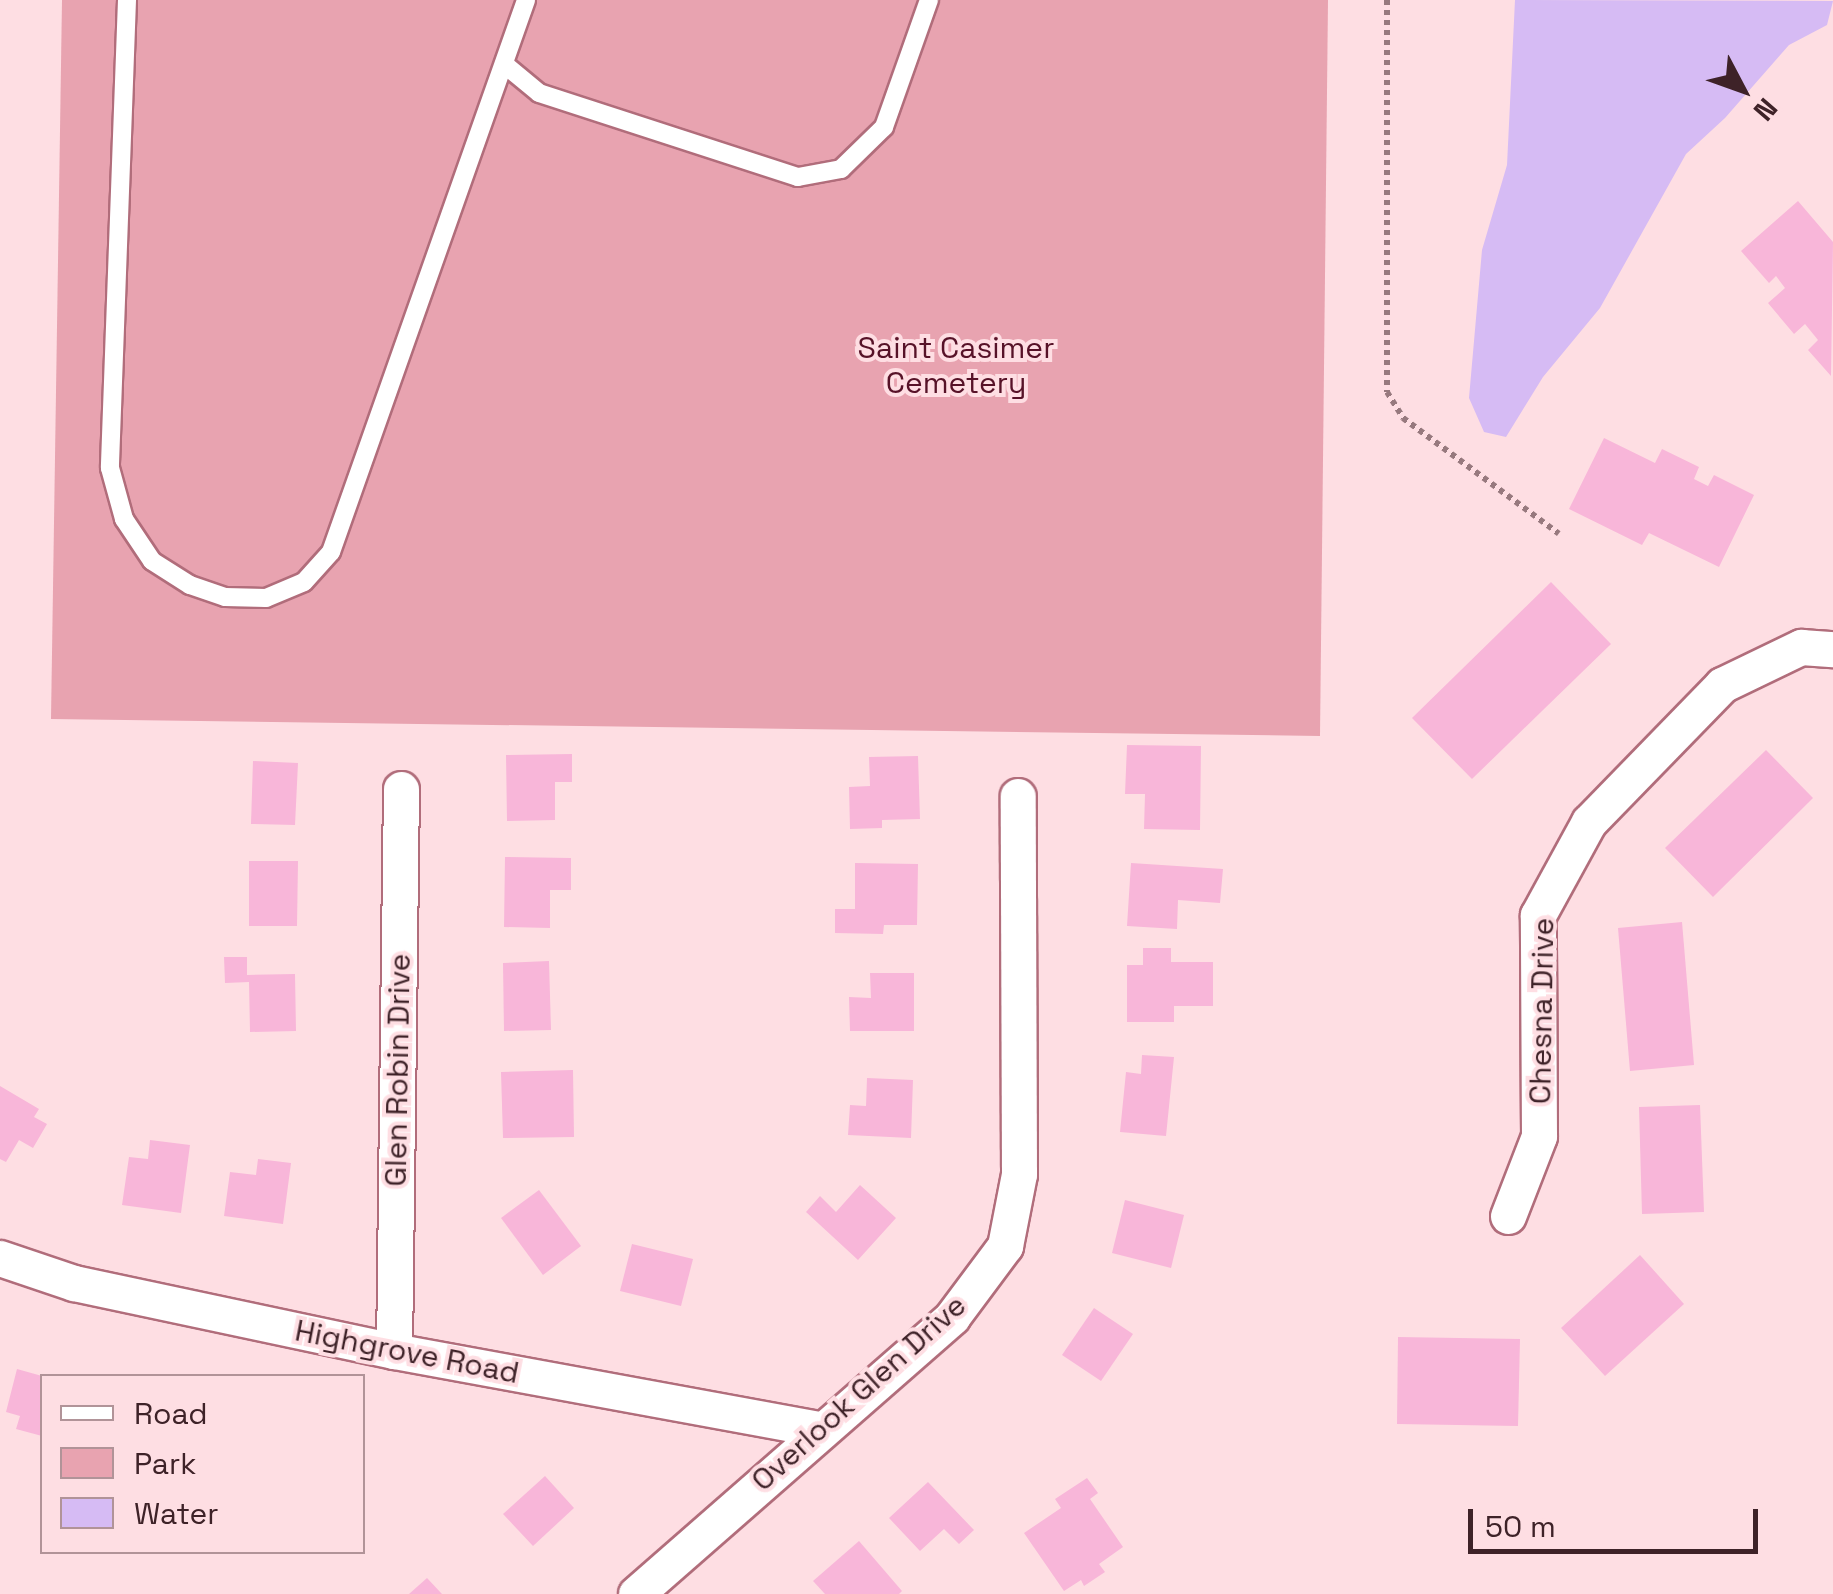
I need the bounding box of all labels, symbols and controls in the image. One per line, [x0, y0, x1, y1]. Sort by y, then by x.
north arrow [1693, 40, 1793, 140]
text: N [1746, 91, 1785, 129]
park label: Saint Casimer Cemetery [858, 330, 1054, 400]
street label: Chesna Drive [1522, 917, 1562, 1105]
street label: Glen Robin Drive [378, 953, 418, 1187]
street label: Overlook Glen Drive [744, 1287, 974, 1499]
street label: Highgrove Road [292, 1313, 522, 1391]
legend [40, 1374, 365, 1554]
text: Road [134, 1394, 208, 1433]
text: Park [134, 1444, 196, 1483]
scale bar [1473, 1489, 1763, 1551]
text: Water [134, 1494, 219, 1533]
text: 50 m [1485, 1507, 1556, 1546]

